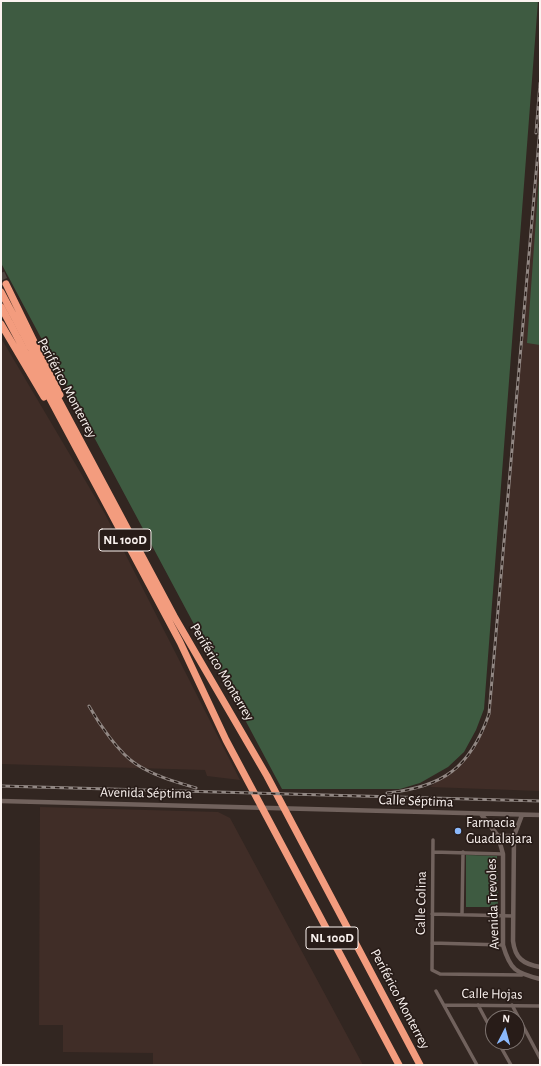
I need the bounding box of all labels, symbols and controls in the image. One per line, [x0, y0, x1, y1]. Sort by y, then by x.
street label: Periférico Monterrey [34, 335, 100, 441]
road number: NL 100D [99, 529, 151, 551]
street label: Periférico Monterrey [186, 620, 258, 724]
street label: Avenida Séptima [100, 784, 192, 802]
street label: Calle Séptima [378, 791, 454, 811]
place label: Farmacia Guadalajara [466, 815, 532, 848]
marker: Farmacia Guadalajara [453, 826, 463, 836]
street label: Avenida Trevoles [483, 858, 503, 950]
street label: Calle Colina [412, 871, 430, 935]
road number: NL 100D [306, 927, 358, 949]
street label: Periférico Monterrey [367, 946, 433, 1052]
street label: Calle Hojas [461, 985, 523, 1003]
north arrow [485, 1010, 525, 1050]
text: N [502, 1013, 511, 1024]

